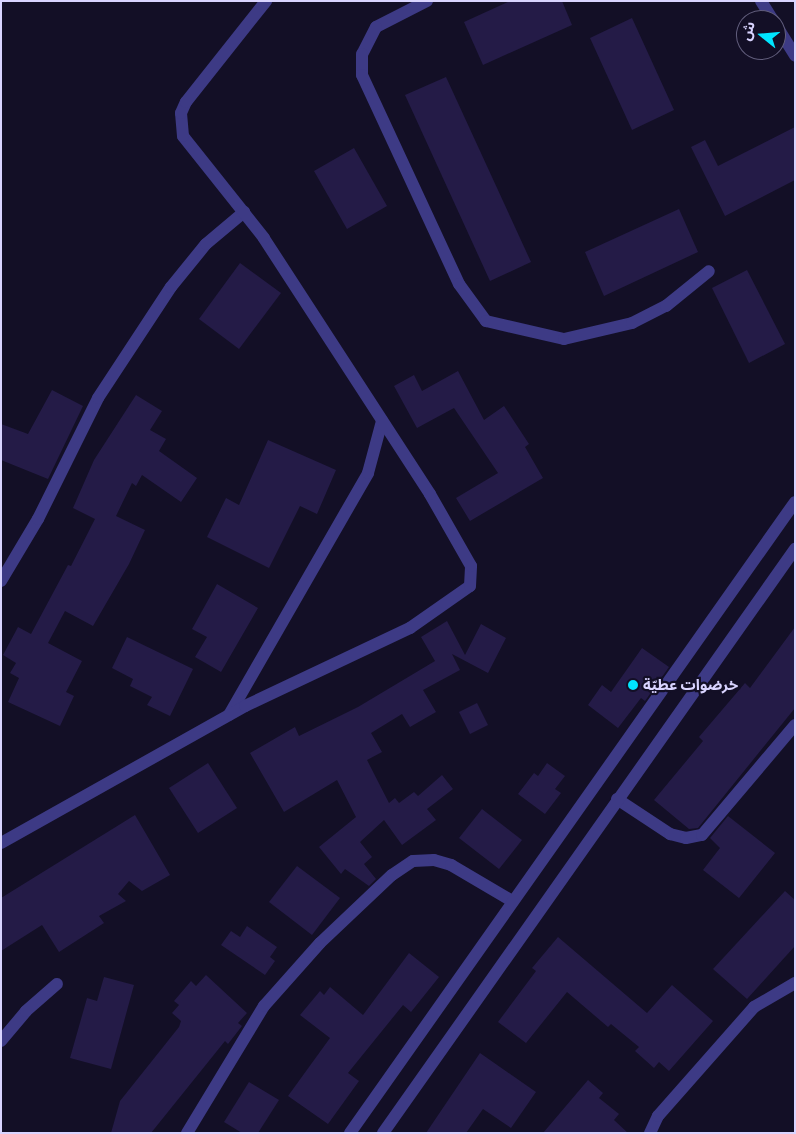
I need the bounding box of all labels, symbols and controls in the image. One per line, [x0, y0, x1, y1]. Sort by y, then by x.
north arrow [736, 10, 786, 60]
text: ش [735, 19, 760, 43]
place label: خرضوات عطيّة [643, 676, 738, 694]
marker: خرضوات عطيّة [627, 679, 639, 691]

